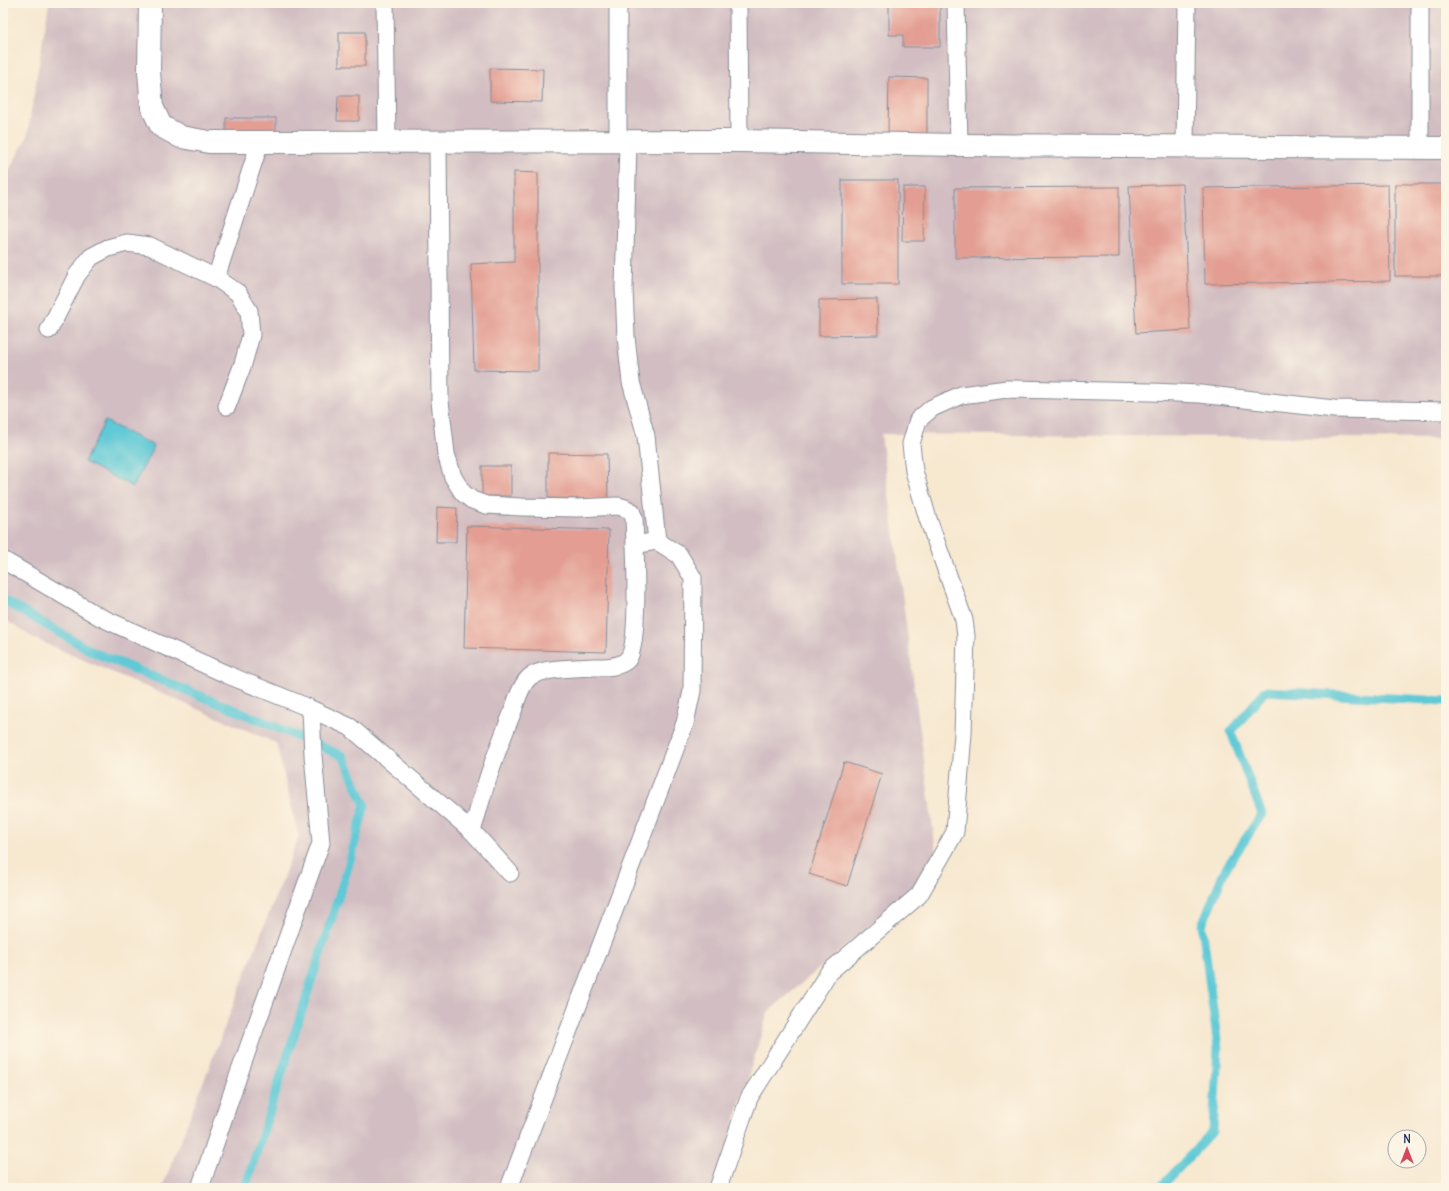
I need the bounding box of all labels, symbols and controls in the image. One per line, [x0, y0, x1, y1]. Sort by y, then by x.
north arrow [1387, 1129, 1427, 1169]
text: N [1403, 1132, 1411, 1146]

